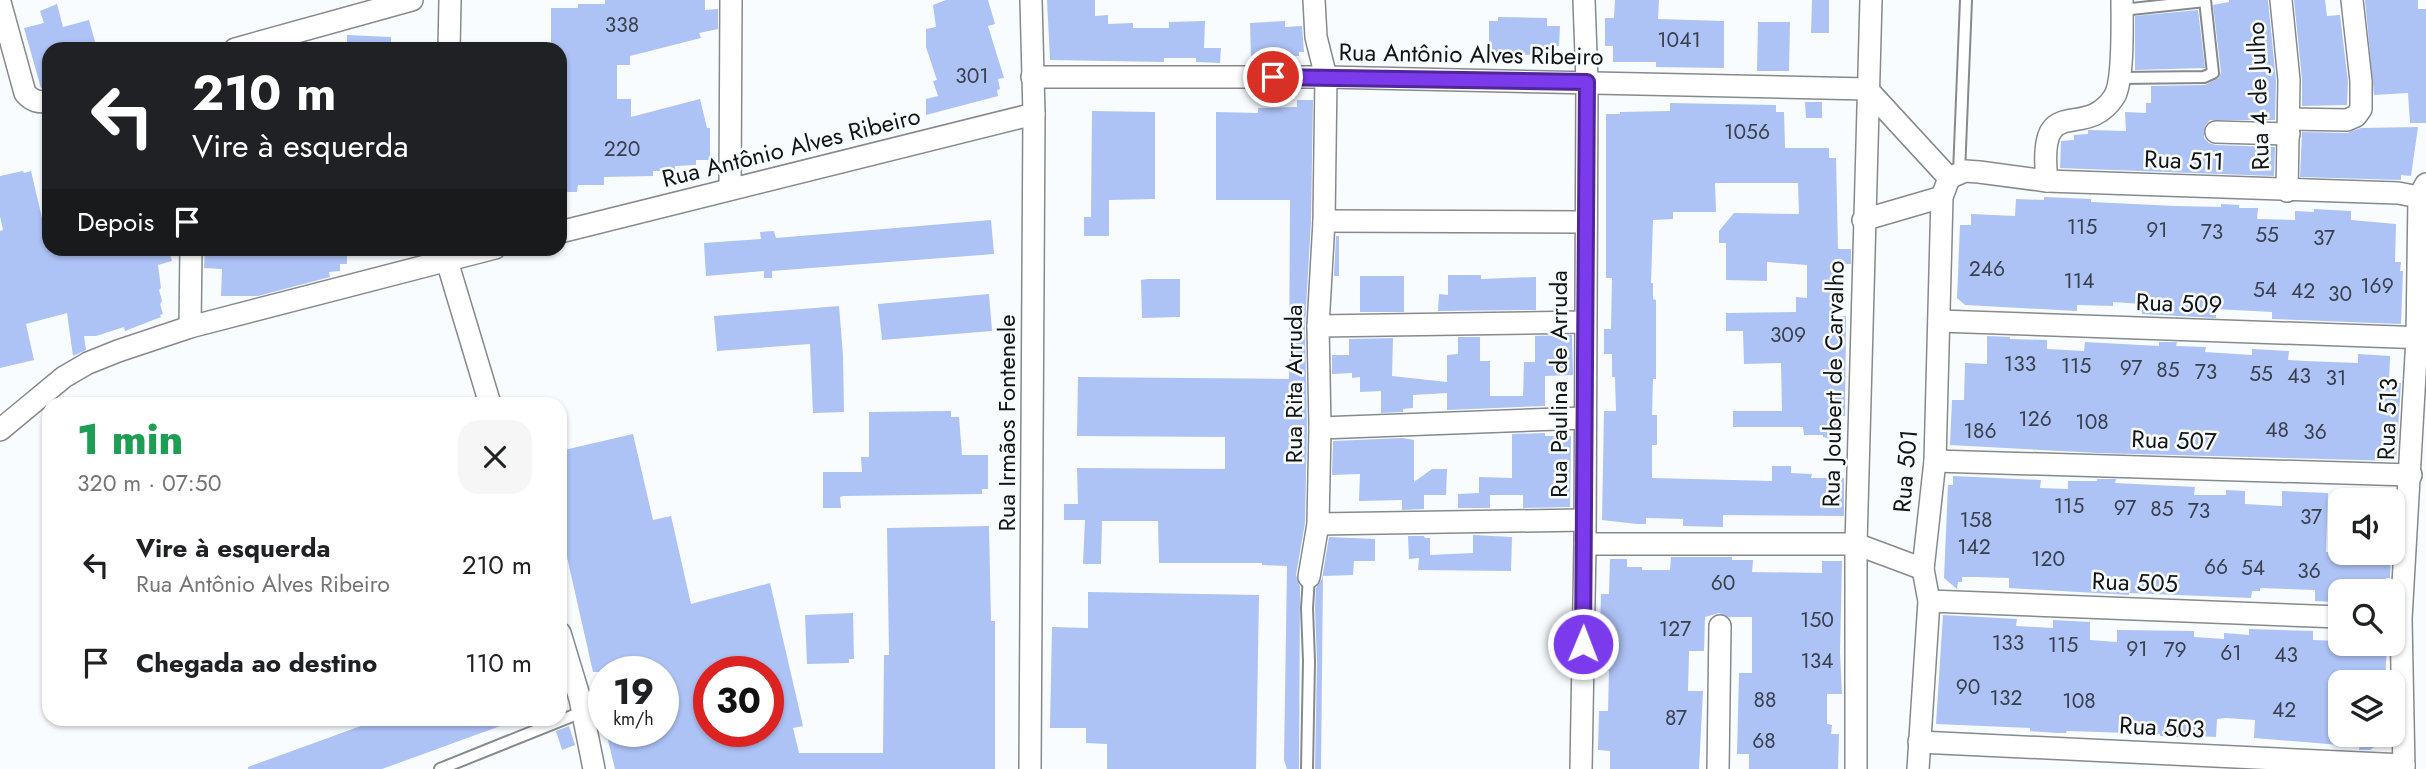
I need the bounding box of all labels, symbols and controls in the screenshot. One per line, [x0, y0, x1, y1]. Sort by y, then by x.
house number: 338 [605, 10, 639, 40]
street label: Rua 4 de Julho [2238, 21, 2278, 171]
house number: 1041 [1657, 25, 1701, 55]
street label: Rua Antônio Alves Ribeiro [1338, 34, 1604, 74]
pin [1243, 47, 1303, 107]
text: 210 m [192, 58, 336, 128]
icon: arrive [1254, 58, 1292, 96]
house number: 301 [955, 61, 989, 91]
icon: left [77, 70, 168, 161]
street label: Rua Antônio Alves Ribeiro [658, 98, 924, 196]
house number: 1056 [1724, 117, 1770, 147]
text: Vire à esquerda [192, 123, 409, 169]
house number: 220 [604, 134, 640, 164]
street label: Rua 511 [2143, 141, 2225, 179]
text: Depois [77, 203, 154, 241]
icon: arrive [168, 203, 206, 241]
house number: 115 [2067, 212, 2097, 242]
house number: 91 [2146, 215, 2168, 245]
house number: 73 [2201, 217, 2223, 247]
house number: 55 [2255, 220, 2279, 250]
house number: 37 [2313, 223, 2335, 253]
house number: 246 [1969, 254, 2005, 284]
street label: Rua Joubert de Carvalho [1813, 260, 1853, 508]
house number: 114 [2063, 266, 2095, 296]
street label: Rua Paulina de Arruda [1541, 270, 1576, 498]
house number: 169 [2360, 271, 2394, 301]
house number: 54 [2253, 275, 2277, 305]
house number: 42 [2291, 276, 2315, 306]
house number: 30 [2328, 279, 2352, 309]
street label: Rua 509 [2135, 284, 2223, 322]
street label: Rua Rita Arruda [1276, 304, 1311, 464]
street label: Rua Irmãos Fontenele [989, 314, 1024, 532]
house number: 309 [1770, 320, 1806, 350]
house number: 133 [2004, 349, 2036, 379]
house number: 115 [2061, 351, 2091, 381]
house number: 97 [2120, 353, 2142, 383]
house number: 85 [2156, 355, 2180, 385]
house number: 73 [2195, 357, 2217, 387]
house number: 55 [2249, 359, 2273, 389]
house number: 43 [2287, 361, 2311, 391]
house number: 31 [2326, 363, 2346, 393]
street label: Rua 513 [2368, 377, 2406, 461]
house number: 126 [2018, 404, 2052, 434]
house number: 108 [2075, 407, 2109, 437]
text: 1 min [77, 409, 183, 470]
house number: 48 [2265, 415, 2289, 445]
house number: 186 [1963, 416, 1997, 446]
house number: 36 [2303, 417, 2327, 447]
button: close [458, 420, 532, 494]
street label: Rua 507 [2131, 421, 2218, 459]
street label: Rua 501 [1884, 428, 1926, 514]
text: 320 m · 07:50 [77, 466, 222, 500]
map controls [2328, 488, 2405, 747]
button: sound [2328, 488, 2405, 565]
house number: 115 [2054, 491, 2084, 521]
house number: 97 [2114, 493, 2136, 523]
house number: 85 [2150, 494, 2174, 524]
house number: 73 [2188, 496, 2210, 526]
house number: 37 [2300, 502, 2322, 532]
house number: 158 [1960, 505, 1992, 535]
text: Vire à esquerda [136, 529, 331, 567]
house number: 142 [1957, 532, 1991, 562]
house number: 120 [2031, 544, 2065, 574]
icon: left [77, 546, 115, 584]
text: 210 m [462, 546, 532, 584]
house number: 66 [2204, 552, 2228, 582]
house number: 54 [2241, 553, 2265, 583]
house number: 36 [2297, 556, 2321, 586]
street label: Rua 505 [2091, 563, 2179, 601]
text: Rua Antônio Alves Ribeiro [136, 567, 390, 601]
house number: 60 [1711, 568, 1735, 598]
button: search [2328, 579, 2405, 656]
house number: 150 [1800, 605, 1834, 635]
position arrow [1546, 607, 1620, 681]
house number: 127 [1659, 614, 1691, 644]
house number: 133 [1992, 628, 2024, 658]
house number: 115 [2048, 630, 2078, 660]
house number: 91 [2126, 634, 2148, 664]
house number: 79 [2163, 635, 2187, 665]
house number: 61 [2220, 638, 2242, 668]
house number: 43 [2274, 640, 2298, 670]
icon: arrive [77, 644, 115, 682]
text: Chegada ao destino [136, 644, 377, 682]
text: 110 m [465, 644, 532, 682]
house number: 134 [1800, 646, 1834, 676]
speed limit sign: 30 [693, 656, 784, 747]
text: 19 [613, 667, 654, 717]
button: layers [2328, 670, 2405, 747]
house number: 90 [1956, 672, 1980, 702]
house number: 132 [1990, 683, 2022, 713]
house number: 88 [1754, 685, 1776, 715]
house number: 108 [2062, 686, 2096, 716]
house number: 42 [2272, 695, 2296, 725]
house number: 87 [1665, 703, 1687, 733]
text: km/h [613, 706, 654, 732]
street label: Rua 503 [2118, 707, 2206, 747]
house number: 68 [1752, 726, 1776, 756]

